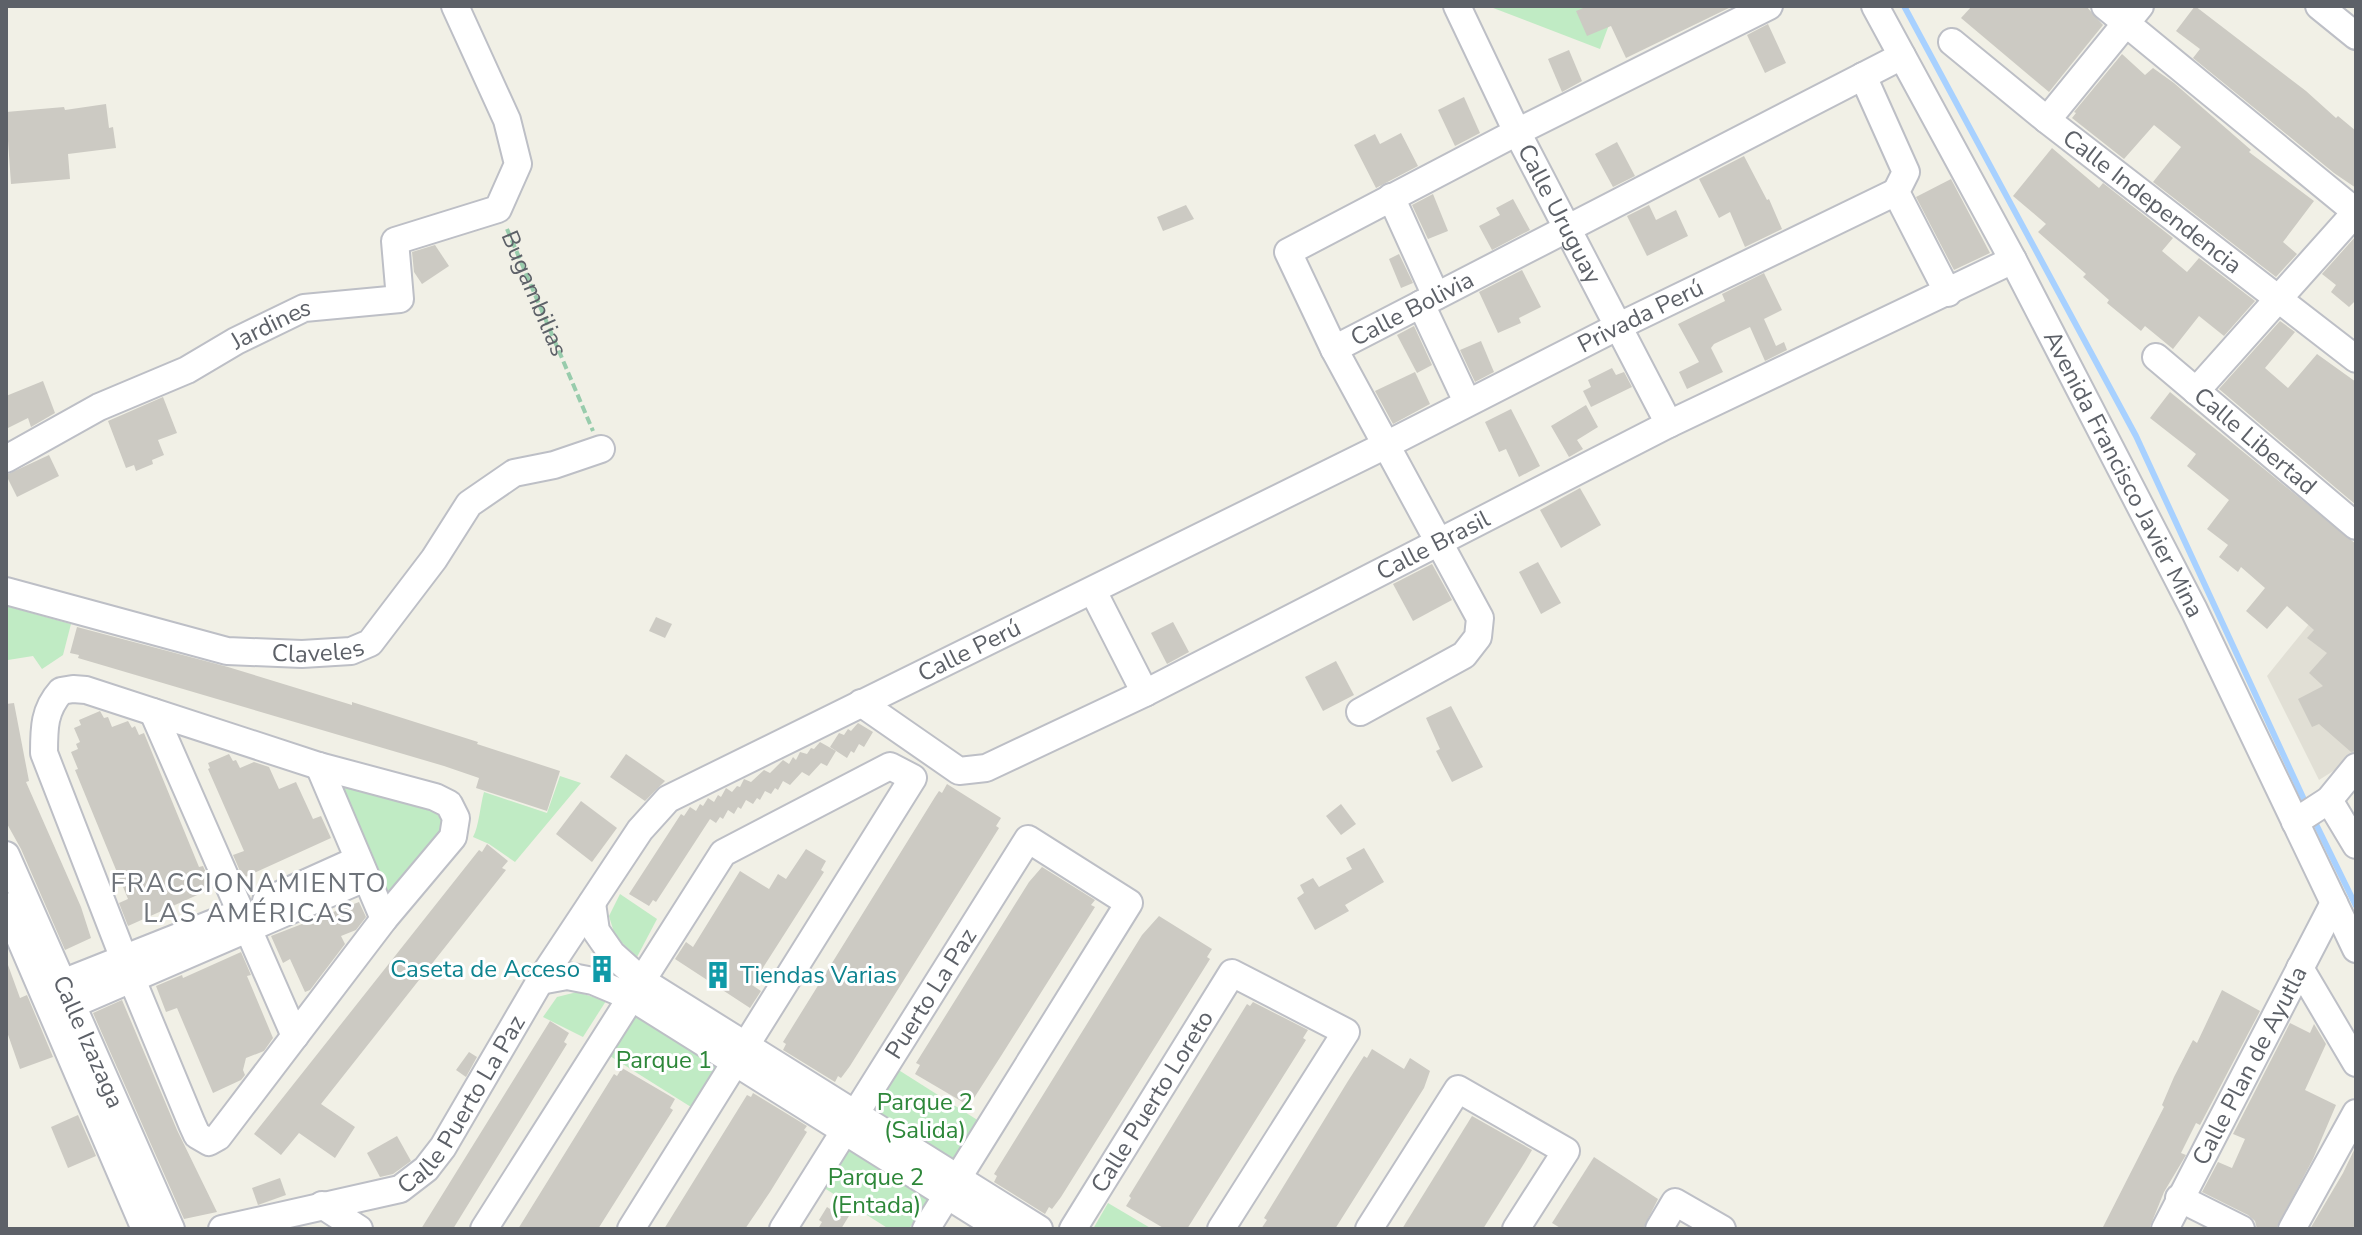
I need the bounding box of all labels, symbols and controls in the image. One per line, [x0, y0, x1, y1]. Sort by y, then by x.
street label: Calle Independencia [2056, 122, 2248, 281]
street label: Calle Uruguay [1510, 138, 1610, 290]
street label: Bugambilias [494, 226, 575, 361]
street label: Calle Bolivia [1345, 264, 1479, 354]
street label: Privada Perú [1572, 272, 1709, 360]
street label: Jardines [223, 291, 312, 357]
street label: Avenida Francisco Javier Mina [2036, 325, 2211, 623]
street label: Calle Libertad [2187, 380, 2323, 502]
street label: Calle Brasil [1371, 503, 1495, 588]
street label: Calle Perú [912, 612, 1026, 689]
street label: Claveles [271, 631, 369, 670]
district label: FRACCIONAMIENTO LAS AMÉRICAS [111, 866, 387, 931]
street label: Puerto La Paz [878, 922, 984, 1065]
place label: Caseta de Acceso [390, 953, 580, 985]
building icon: Caseta de Acceso [587, 954, 617, 984]
place label: Tiendas Varias [740, 959, 897, 991]
building icon: Tiendas Varias [703, 960, 733, 990]
street label: Calle Plan de Ayutla [2185, 960, 2315, 1171]
street label: Calle Izazaga [45, 970, 132, 1113]
street label: Calle Puerto Loreto [1083, 1004, 1221, 1199]
street label: Calle Puerto La Paz [391, 1009, 533, 1201]
park label: Parque 1 [616, 1044, 712, 1076]
park label: Parque 2 (Salida) [877, 1086, 973, 1146]
park label: Parque 2 (Entada) [828, 1161, 924, 1221]

